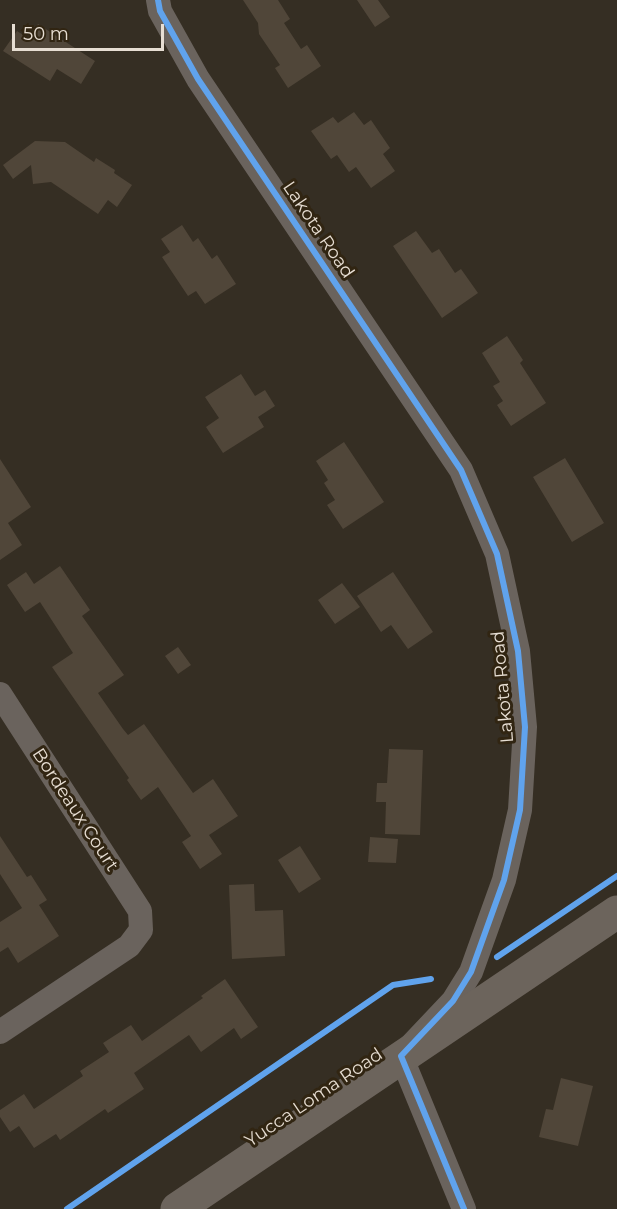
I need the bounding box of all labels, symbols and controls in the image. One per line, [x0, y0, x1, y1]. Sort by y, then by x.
scale bar [15, 12, 166, 50]
text: 50 m [23, 23, 69, 45]
street label: Lakota Road [278, 177, 358, 283]
street label: Lakota Road [487, 630, 519, 744]
street label: Bordeaux Court [27, 744, 123, 876]
street label: Yucca Loma Road [241, 1044, 387, 1152]

